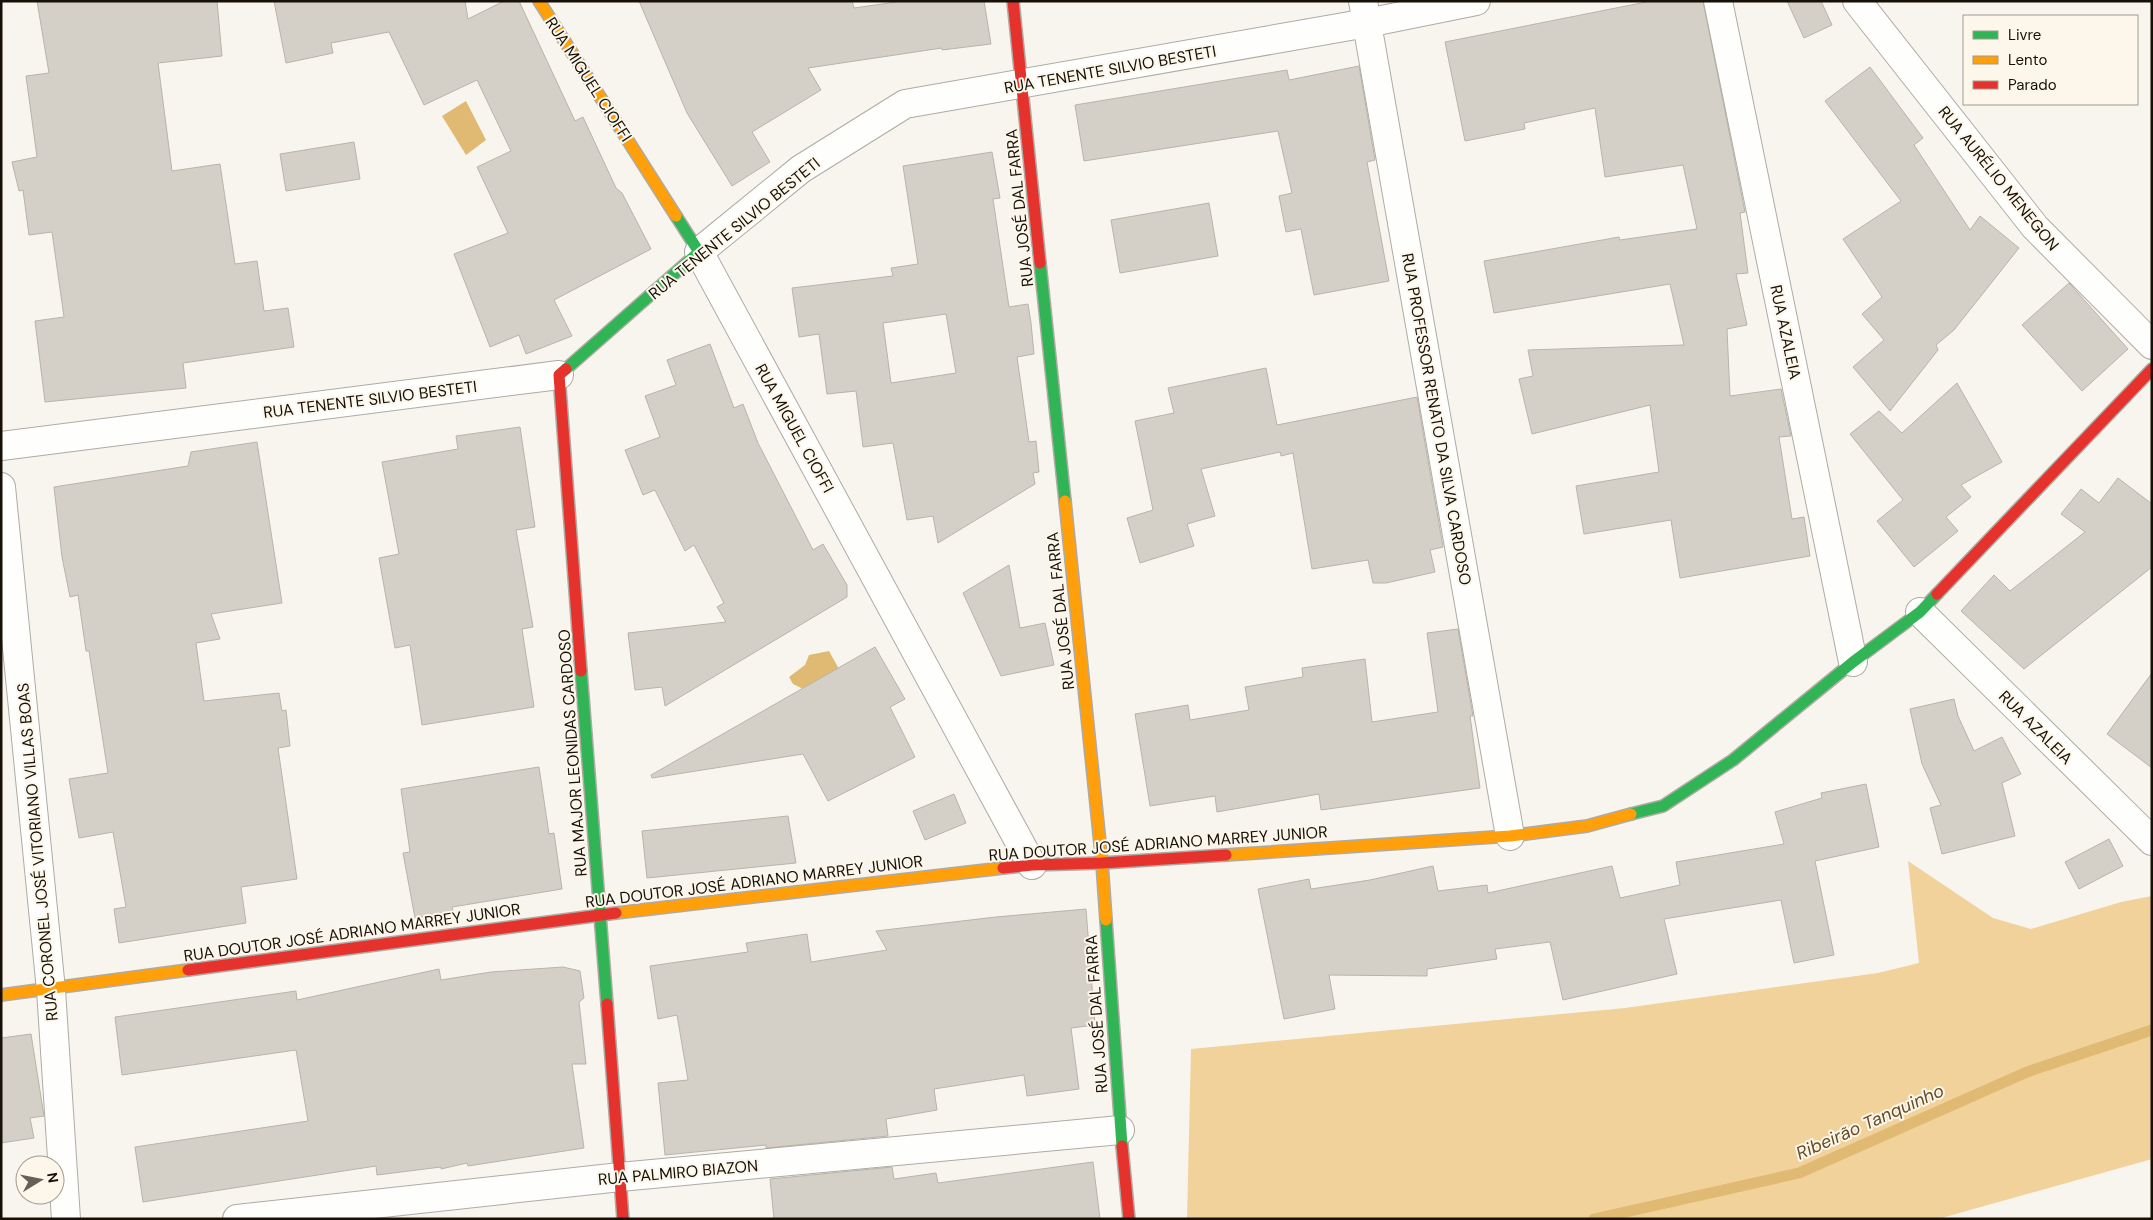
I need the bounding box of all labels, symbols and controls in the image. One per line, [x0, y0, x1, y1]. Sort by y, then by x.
street label: RUA MIGUEL CIOFFI [540, 13, 637, 146]
legend [1963, 15, 2138, 105]
text: Livre [2008, 25, 2041, 45]
street label: RUA TENENTE SILVIO BESTETI [1002, 40, 1218, 98]
text: Lento [2008, 50, 2047, 70]
text: Parado [2008, 75, 2057, 95]
street label: RUA AURÉLIO MENEGON [1934, 102, 2064, 255]
street label: RUA JOSÉ DAL FARRA [1001, 128, 1038, 288]
street label: RUA TENENTE SILVIO BESTETI [644, 153, 824, 304]
street label: RUA PROFESSOR RENATO DA SILVA CARDOSO [1397, 251, 1476, 587]
street label: RUA AZALEIA [1765, 283, 1806, 382]
street label: RUA MIGUEL CIOFFI [750, 360, 839, 496]
street label: RUA TENENTE SILVIO BESTETI [262, 376, 478, 423]
street label: RUA JOSÉ DAL FARRA [1042, 531, 1079, 691]
street label: RUA MAJOR LEONIDAS CARDOSO [553, 629, 592, 877]
street label: RUA CORONEL JOSÉ VITORIANO VILLAS BOAS [12, 682, 63, 1022]
street label: RUA AZALEIA [1994, 686, 2077, 769]
street label: RUA DOUTOR JOSÉ ADRIANO MARREY JUNIOR [988, 821, 1328, 866]
street label: RUA DOUTOR JOSÉ ADRIANO MARREY JUNIOR [584, 850, 924, 913]
street label: RUA DOUTOR JOSÉ ADRIANO MARREY JUNIOR [182, 898, 522, 967]
street label: RUA JOSÉ DAL FARRA [1080, 934, 1113, 1094]
water label: Ribeirão Tanquinho [1792, 1079, 1948, 1165]
north arrow [15, 1155, 65, 1205]
street label: RUA PALMIRO BIAZON [597, 1155, 759, 1190]
text: N [43, 1171, 63, 1184]

